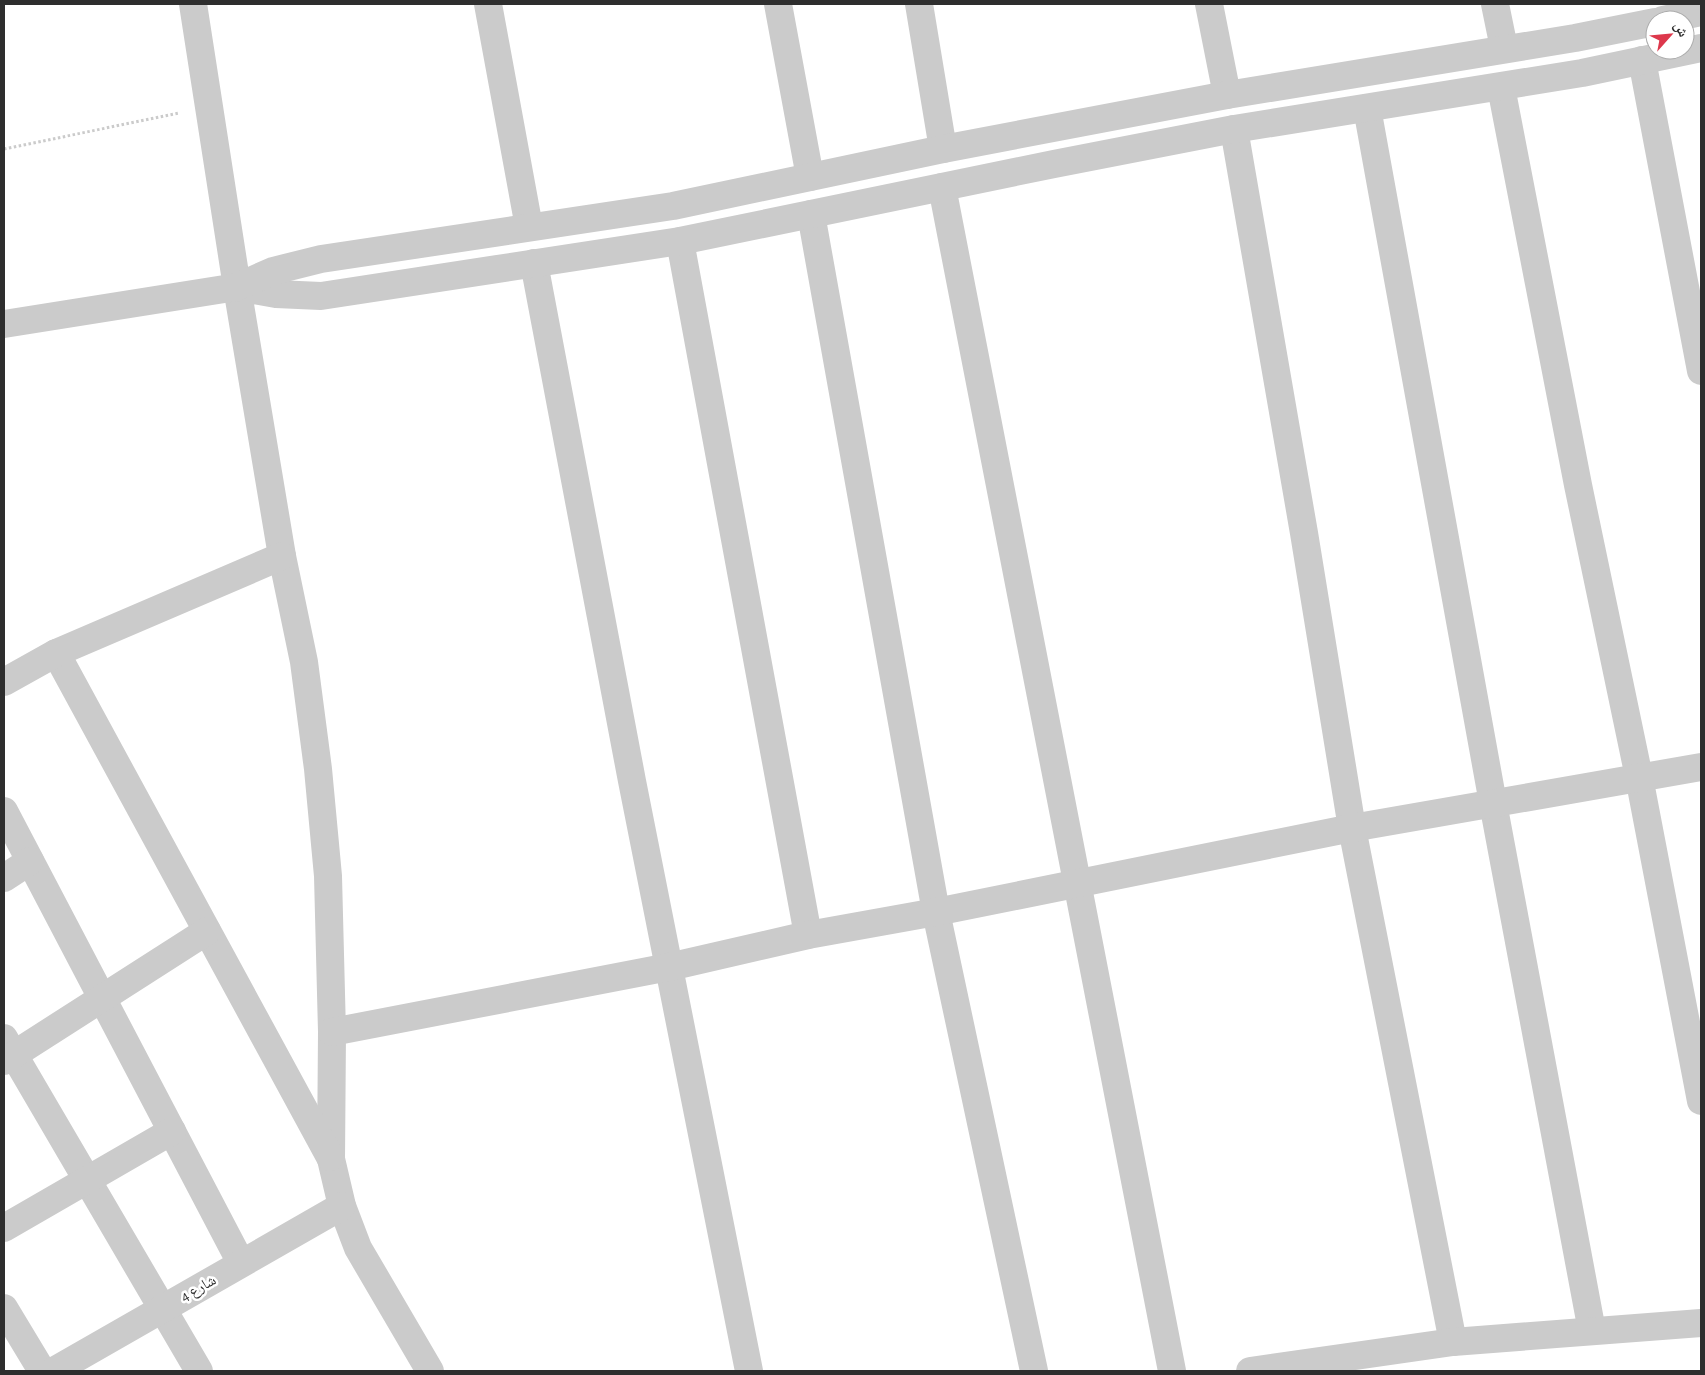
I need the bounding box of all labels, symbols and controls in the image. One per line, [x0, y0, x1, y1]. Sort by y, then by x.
north arrow [1645, 10, 1695, 60]
text: ش [1670, 20, 1690, 40]
street label: شارع 4 [178, 1272, 220, 1306]

